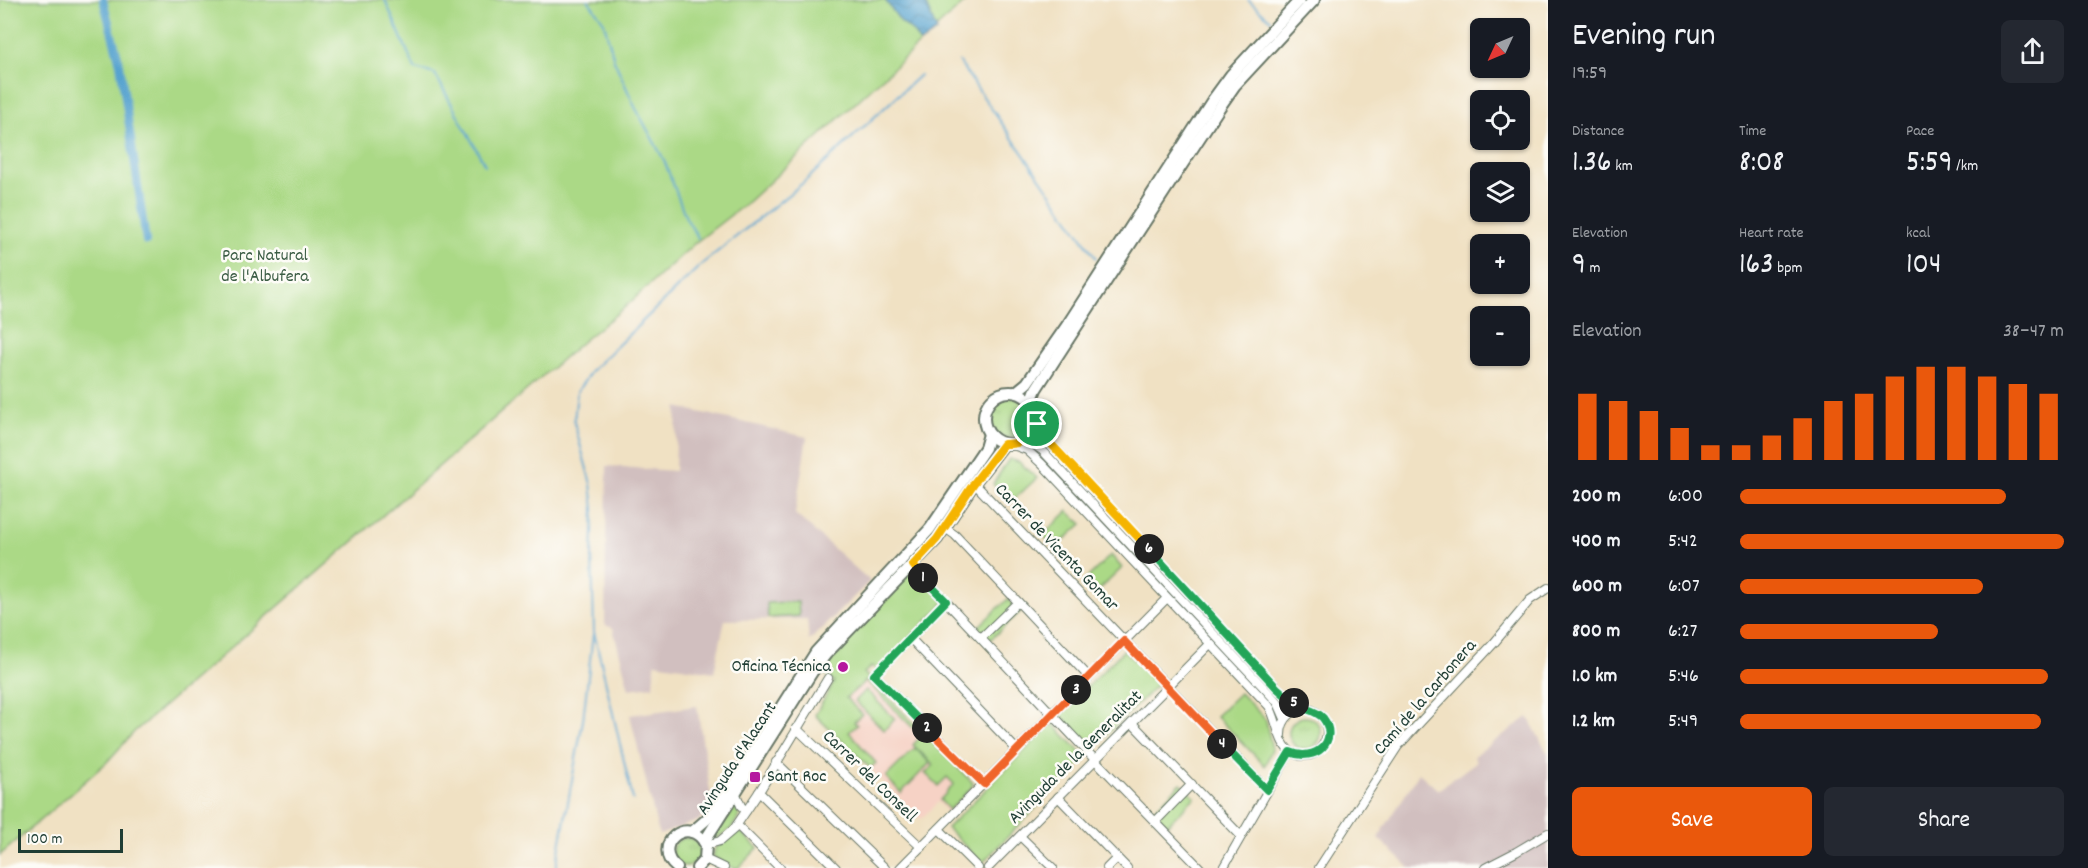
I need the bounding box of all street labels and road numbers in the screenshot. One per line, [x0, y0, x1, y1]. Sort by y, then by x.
street label: Carrer de Vicenta Gomar [988, 478, 1124, 618]
street label: Camí de la Carbonera [1369, 634, 1484, 761]
street label: Avinguda de la Generalitat [1003, 685, 1149, 831]
street label: Avinguda d'Alacant [692, 697, 784, 821]
street label: Carrer del Consell [816, 725, 923, 829]

